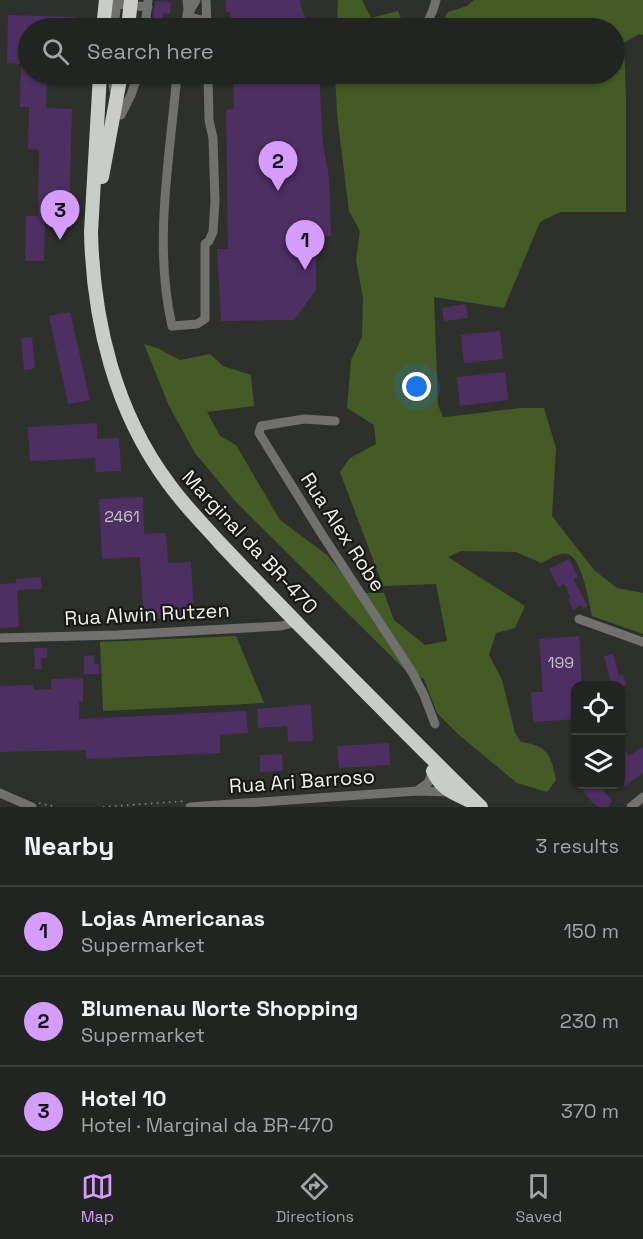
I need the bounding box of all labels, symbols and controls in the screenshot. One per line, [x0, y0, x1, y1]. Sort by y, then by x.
search box [18, 18, 625, 84]
icon: search [39, 35, 72, 68]
text: Search here [87, 37, 214, 65]
pin: 2 [258, 142, 298, 191]
pin: 3 [40, 190, 80, 240]
pin: 1 [286, 220, 324, 270]
your location [402, 372, 431, 401]
street label: Marginal da BR-470 [176, 464, 324, 620]
street label: Rua Alex Robe [295, 468, 391, 596]
house number: 2461 [104, 506, 140, 527]
street label: Rua Alwin Rutzen [64, 597, 230, 631]
house number: 199 [548, 652, 574, 673]
map controls [571, 681, 625, 789]
button: locate [571, 681, 625, 735]
button: layers [571, 735, 625, 789]
street label: Rua Ari Barroso [228, 763, 376, 799]
text: Nearby [24, 829, 114, 863]
text: 3 results [535, 833, 619, 859]
text: Lojas Americanas [81, 904, 265, 932]
text: 1 [39, 918, 48, 944]
text: 150 m [564, 918, 619, 944]
text: Supermarket [81, 932, 205, 958]
text: Blumenau Norte Shopping [81, 994, 358, 1022]
text: 2 [38, 1008, 49, 1034]
text: 230 m [560, 1008, 619, 1034]
text: Supermarket [81, 1022, 205, 1048]
text: Hotel 10 [81, 1084, 167, 1112]
text: 3 [37, 1098, 50, 1124]
text: 370 m [561, 1098, 619, 1124]
text: Hotel · Marginal da BR-470 [81, 1112, 333, 1138]
tab: Map [81, 1170, 114, 1227]
tab: Directions [276, 1170, 354, 1227]
tab: Saved [516, 1170, 562, 1227]

